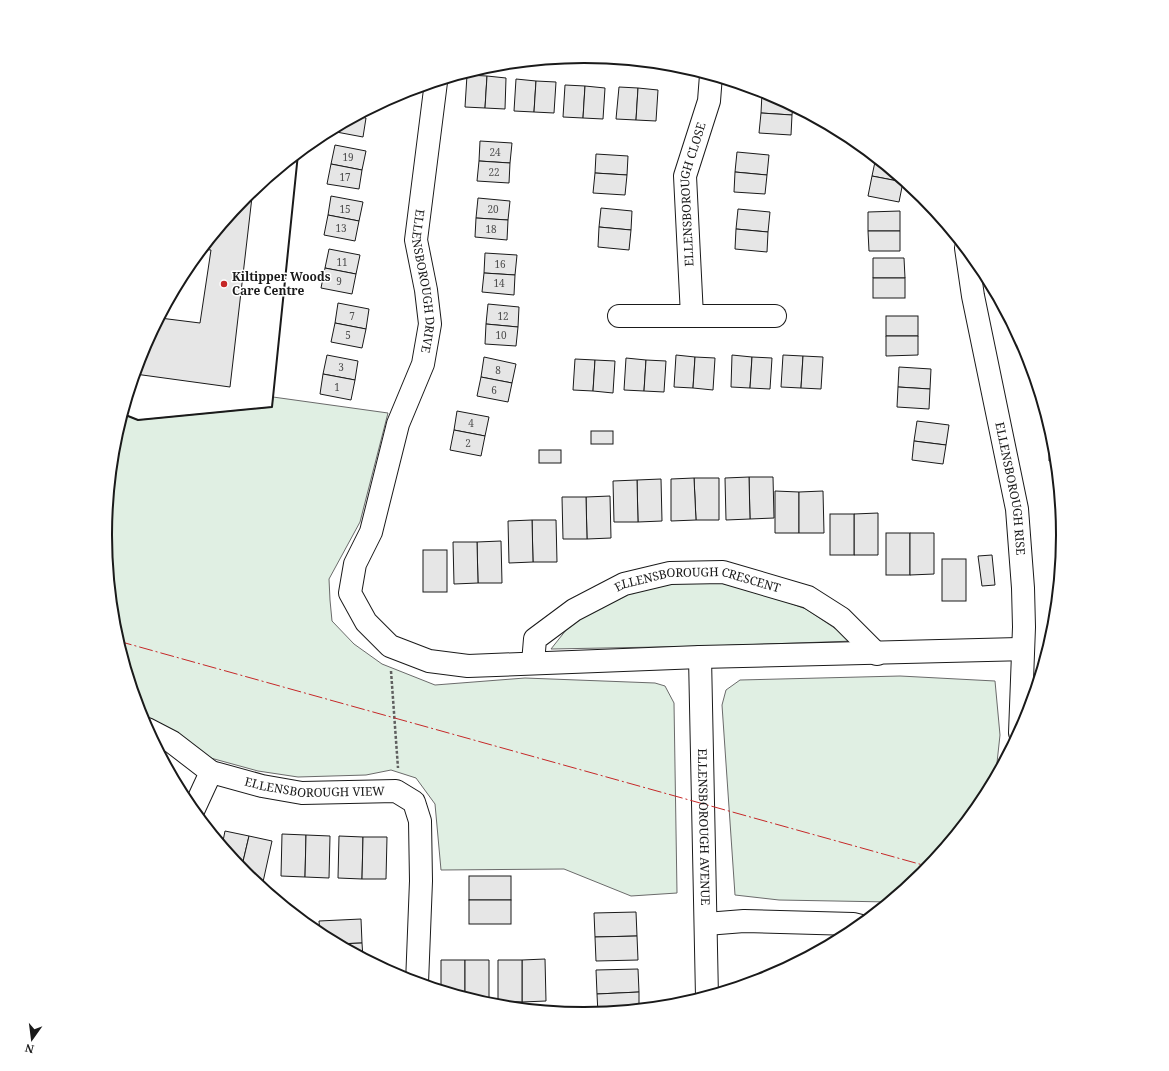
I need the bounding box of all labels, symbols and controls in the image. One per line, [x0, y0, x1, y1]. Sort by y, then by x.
street label: ELLENSBOROUGH CLOSE [676, 120, 710, 267]
house number: 24 [489, 145, 501, 159]
house number: 19 [342, 150, 354, 164]
house number: 22 [488, 165, 500, 179]
house number: 17 [339, 170, 351, 184]
house number: 15 [339, 202, 351, 216]
house number: 20 [487, 202, 499, 216]
street label: ELLENSBOROUGH DRIVE [408, 208, 439, 354]
house number: 13 [335, 221, 347, 235]
house number: 18 [485, 222, 497, 236]
house number: 11 [336, 255, 348, 269]
house number: 16 [494, 257, 506, 271]
place label: Kiltipper Woods Care Centre [232, 268, 331, 299]
house number: 9 [336, 274, 342, 288]
house number: 14 [493, 276, 505, 290]
marker: Kiltipper Woods Care Centre [219, 279, 229, 289]
house number: 7 [349, 309, 355, 323]
house number: 12 [497, 309, 509, 323]
house number: 5 [345, 328, 351, 342]
house number: 10 [495, 328, 507, 342]
house number: 3 [338, 360, 344, 374]
house number: 8 [495, 363, 501, 377]
house number: 1 [334, 380, 340, 394]
house number: 6 [491, 383, 497, 397]
house number: 4 [468, 416, 474, 430]
street label: ELLENSBOROUGH RISE [991, 420, 1029, 556]
house number: 2 [465, 436, 471, 450]
text: ELLENSBOROUGH CRESCENT [611, 563, 783, 597]
street label: ELLENSBOROUGH CRESCENT [613, 584, 783, 598]
street label: ELLENSBOROUGH AVENUE [694, 748, 714, 906]
street label: ELLENSBOROUGH VIEW [243, 773, 385, 802]
north arrow [12, 1019, 52, 1059]
text: N [23, 1041, 35, 1058]

